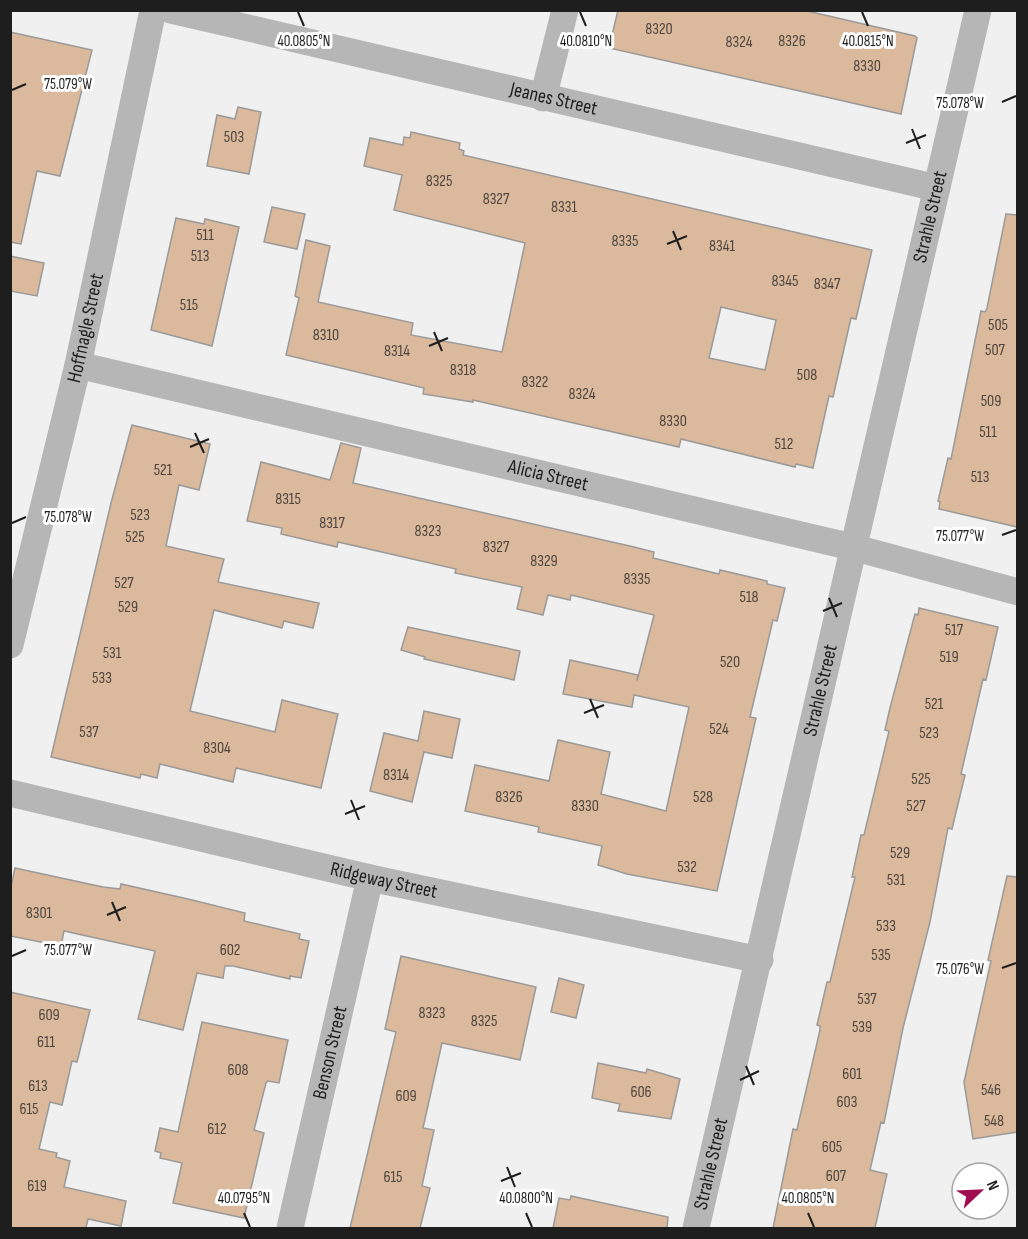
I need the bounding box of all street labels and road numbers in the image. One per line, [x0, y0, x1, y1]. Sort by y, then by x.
street label: Jeanes Street [507, 77, 600, 121]
street label: Strahle Street [908, 168, 952, 265]
street label: Hoffnagle Street [62, 271, 109, 385]
street label: Alicia Street [505, 454, 591, 497]
street label: Strahle Street [798, 642, 843, 739]
street label: Ridgeway Street [328, 857, 440, 904]
street label: Benson Street [308, 1004, 352, 1102]
street label: Strahle Street [689, 1115, 733, 1212]

